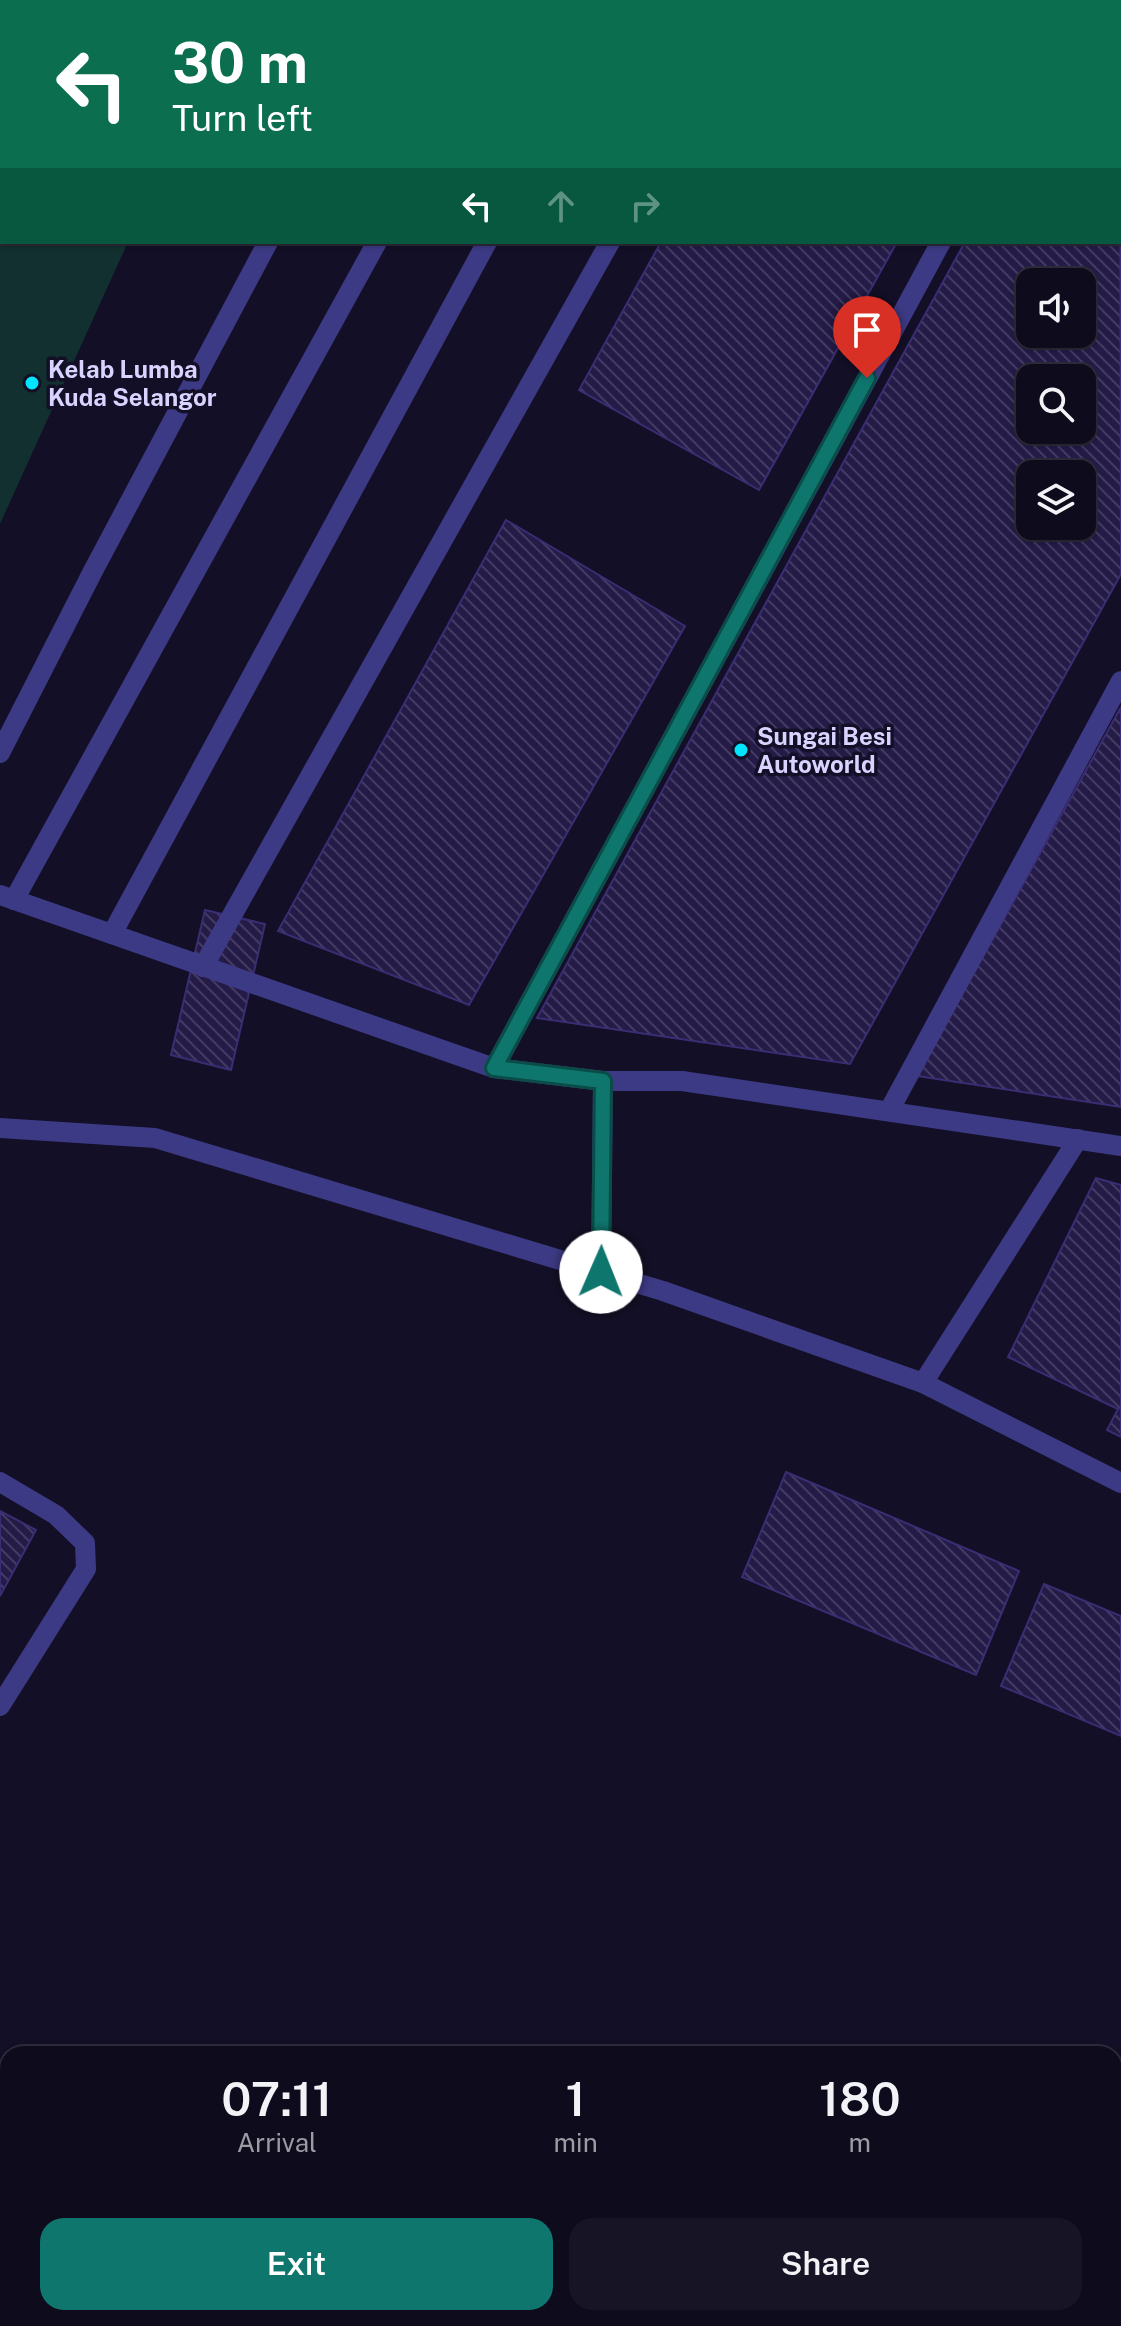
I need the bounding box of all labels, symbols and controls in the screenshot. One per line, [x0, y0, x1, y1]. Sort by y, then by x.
text: 30 m [172, 30, 308, 96]
icon: left [40, 32, 144, 136]
text: Turn left [172, 97, 313, 139]
icon: left [455, 184, 499, 228]
icon: ahead [539, 184, 583, 228]
icon: right [623, 184, 667, 228]
map controls [1016, 268, 1096, 540]
button: sound [1016, 268, 1096, 348]
pin [833, 296, 901, 378]
icon: arrive [845, 308, 889, 352]
place label: Kelab Lumba Kuda Selangor [48, 355, 217, 411]
button: search [1016, 364, 1096, 444]
marker: Kelab Lumba Kuda Selangor [23, 374, 41, 392]
button: layers [1016, 460, 1096, 540]
place label: Sungai Besi Autoworld [757, 722, 892, 778]
marker: Sungai Besi Autoworld [732, 741, 750, 759]
position arrow [559, 1230, 643, 1314]
text: 07:11 [221, 2070, 332, 2127]
text: 1 [566, 2070, 586, 2127]
text: 180 [819, 2070, 901, 2127]
text: Arrival [237, 2127, 317, 2158]
text: min [554, 2127, 598, 2158]
text: m [849, 2127, 871, 2158]
button: Exit [40, 2218, 553, 2310]
button: Share [569, 2218, 1082, 2310]

